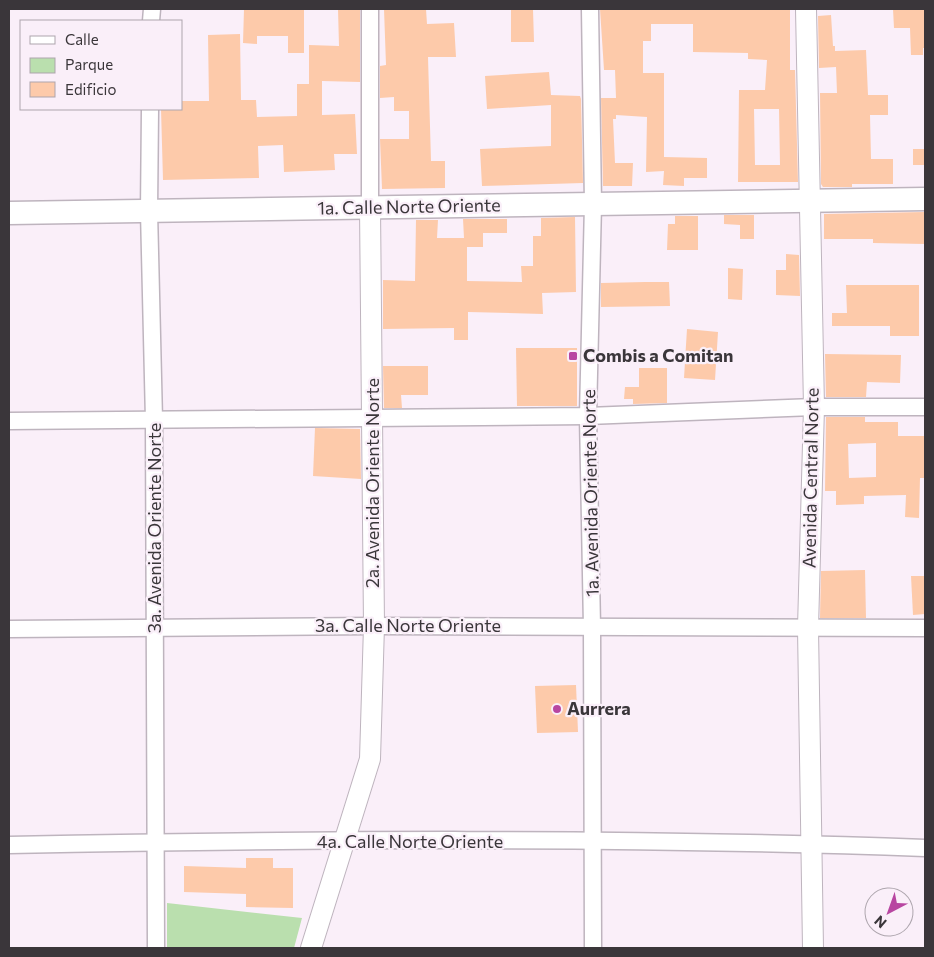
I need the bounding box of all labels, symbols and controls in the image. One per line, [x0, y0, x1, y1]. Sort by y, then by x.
legend [20, 20, 182, 110]
text: Calle [65, 30, 99, 48]
text: Parque [65, 55, 113, 73]
text: Edificio [65, 80, 116, 98]
street label: 1a. Calle Norte Oriente [317, 193, 501, 219]
place label: Combis a Comitan [583, 344, 733, 366]
marker: Combis a Comitan [567, 350, 579, 362]
street label: 2a. Avenida Oriente Norte [361, 378, 383, 588]
street label: Avenida Central Norte [797, 388, 823, 568]
street label: 1a. Avenida Oriente Norte [577, 389, 603, 597]
street label: 3a. Avenida Oriente Norte [143, 423, 165, 633]
street label: 3a. Calle Norte Oriente [315, 614, 501, 636]
place label: Aurrera [567, 697, 631, 719]
marker: Aurrera [551, 703, 563, 715]
street label: 4a. Calle Norte Oriente [317, 830, 503, 852]
north arrow [864, 887, 914, 937]
text: N [871, 912, 890, 932]

